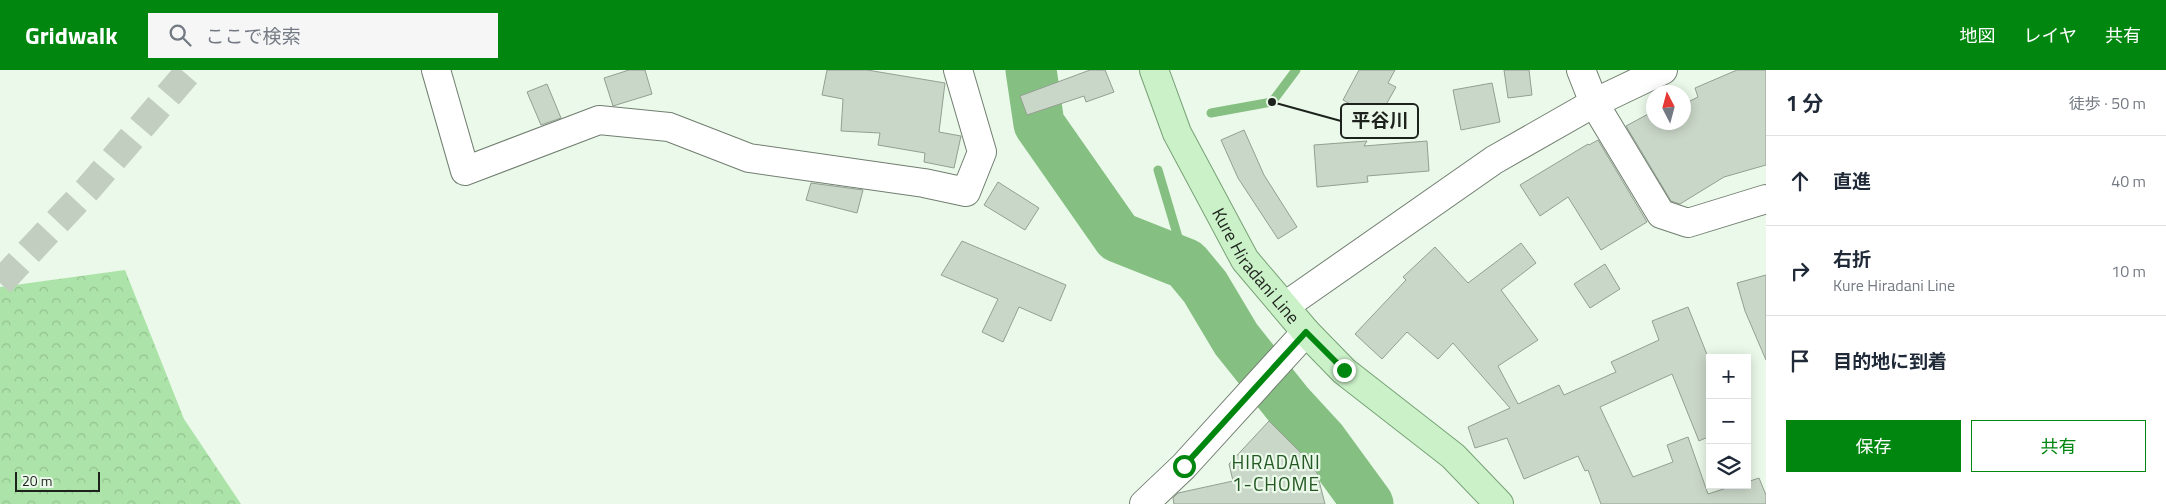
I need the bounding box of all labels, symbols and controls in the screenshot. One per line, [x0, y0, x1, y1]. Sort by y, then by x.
search box [148, 13, 498, 58]
text: Gridwalk [25, 17, 118, 53]
icon: search [166, 21, 194, 49]
text: ここで検索 [206, 21, 301, 50]
text: 地図 [1960, 22, 1996, 49]
text: レイヤ [2024, 22, 2077, 49]
text: 共有 [2105, 22, 2141, 49]
north arrow [1646, 85, 1691, 130]
text: 1 分 [1786, 87, 1823, 119]
text: 徒歩 · 50 m [2069, 91, 2146, 115]
callout: 平谷川 [1341, 104, 1418, 138]
text: 平谷川 [1351, 105, 1409, 134]
text: 直進 [1833, 166, 1871, 195]
icon: ahead [1786, 167, 1814, 195]
text: 40 m [2111, 169, 2146, 193]
street label: Kure Hiradani Line [1206, 203, 1307, 330]
text: 右折 [1833, 244, 1871, 273]
icon: right [1786, 257, 1814, 285]
text: 10 m [2111, 259, 2146, 283]
text: Kure Hiradani Line [1833, 273, 1955, 297]
text: 目的地に到着 [1833, 346, 1947, 375]
icon: arrive [1786, 347, 1814, 375]
map controls [1706, 354, 1751, 489]
button: + [1706, 354, 1751, 399]
route end [1333, 359, 1356, 382]
button: − [1706, 399, 1751, 444]
button: 保存 [1786, 420, 1961, 472]
button: 共有 [1971, 420, 2146, 472]
button: layers [1706, 444, 1751, 489]
district label: HIRADANI 1-CHOME [1231, 447, 1321, 498]
route start [1173, 455, 1196, 478]
scale bar [15, 469, 100, 492]
text: 20 m [22, 470, 52, 491]

